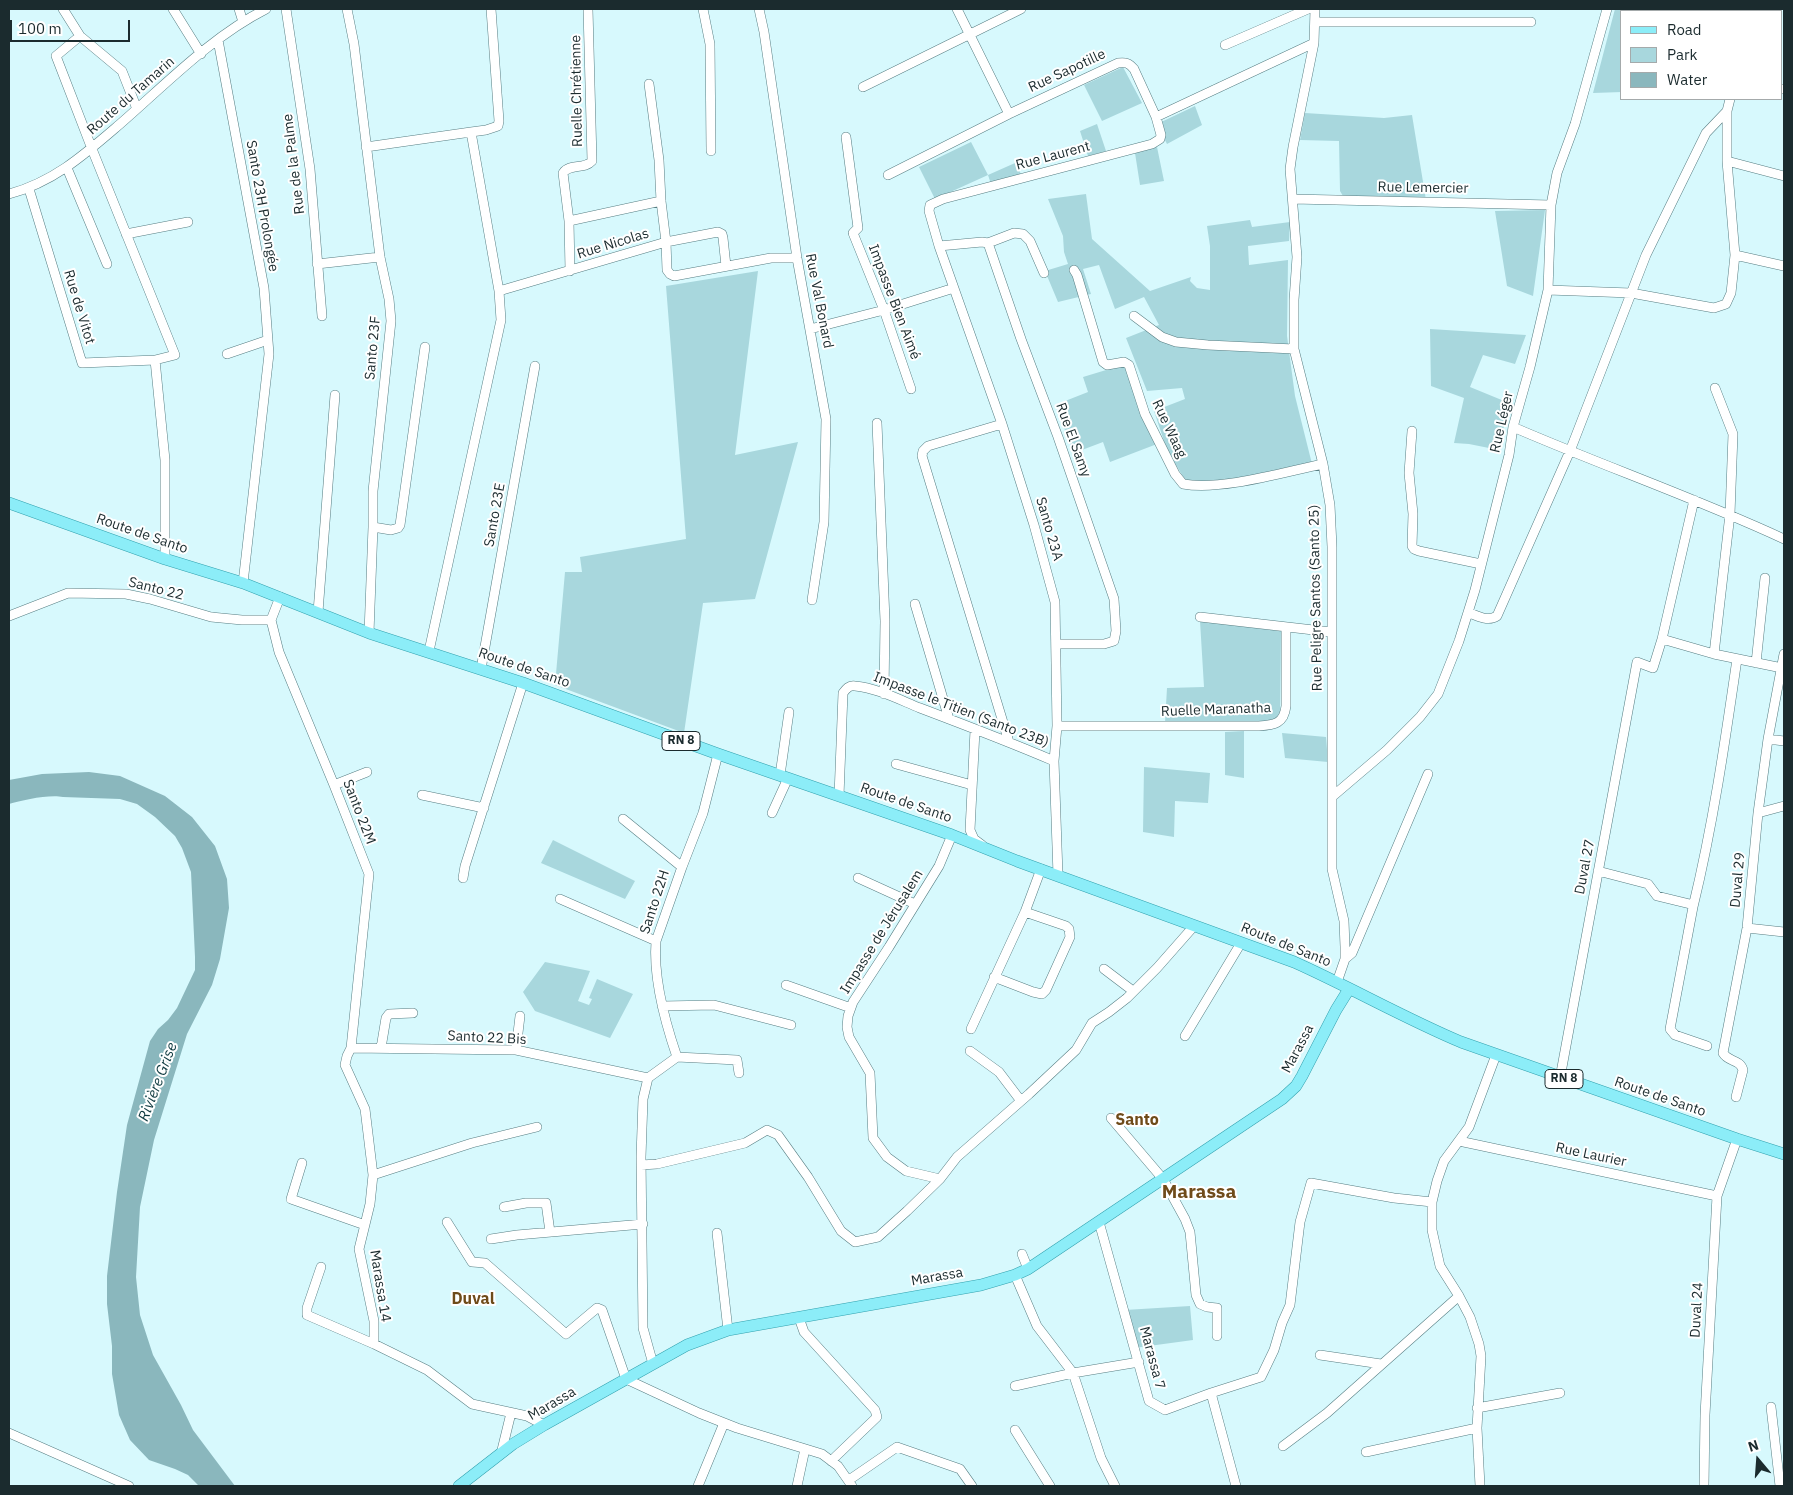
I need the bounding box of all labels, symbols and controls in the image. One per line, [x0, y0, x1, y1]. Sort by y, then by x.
scale bar [12, 10, 132, 42]
legend [1620, 10, 1783, 100]
text: 100 m [18, 19, 62, 38]
text: Road [1667, 20, 1702, 39]
street label: Ruelle Chrétienne [568, 35, 586, 147]
text: Park [1667, 45, 1697, 64]
street label: Rue Sapotille [1026, 46, 1108, 96]
street label: Route du Tamarin [84, 53, 178, 139]
text: Water [1667, 70, 1707, 89]
street label: Rue de la Palme [279, 113, 309, 215]
street label: Rue Laurent [1014, 138, 1092, 174]
street label: Santo 23H Prolongée [242, 139, 282, 273]
street label: Rue Lemercier [1377, 179, 1469, 197]
street label: Rue Nicolas [575, 225, 651, 263]
street label: Impasse Bien Aimé [864, 242, 924, 362]
street label: Rue Val Bonard [802, 252, 836, 350]
street label: Rue de Vitot [60, 268, 98, 346]
street label: Santo 23F [362, 315, 384, 381]
street label: Rue Léger [1487, 390, 1517, 454]
street label: Rue Waag [1148, 397, 1190, 461]
street label: Rue El Samy [1052, 401, 1094, 479]
street label: Santo 23E [481, 482, 509, 548]
street label: Santo 23A [1032, 495, 1066, 563]
street label: Rue Peligre Santos (Santo 25) [1306, 505, 1326, 691]
street label: Route de Santo [94, 510, 190, 558]
street label: Santo 22 [127, 574, 185, 604]
street label: Route de Santo [476, 644, 572, 692]
street label: Impasse le Titien (Santo 23B) [871, 669, 1051, 751]
street label: Ruelle Maranatha [1161, 700, 1271, 720]
road number: RN 8 [662, 731, 700, 750]
street label: Santo 22M [339, 777, 379, 847]
street label: Route de Santo [858, 779, 954, 827]
street label: Duval 27 [1571, 838, 1599, 896]
street label: Duval 29 [1727, 852, 1749, 908]
street label: Impasse de Jérusalem [837, 867, 927, 997]
street label: Santo 22H [637, 868, 673, 936]
street label: Route de Santo [1238, 919, 1334, 971]
street label: Marassa [1278, 1022, 1318, 1076]
street label: Santo 22 Bis [447, 1028, 527, 1048]
water label: Rivière Grise [135, 1040, 181, 1124]
road number: RN 8 [1545, 1070, 1583, 1088]
street label: Route de Santo [1612, 1073, 1708, 1121]
district label: Santo [1115, 1110, 1159, 1130]
street label: Rue Laurier [1554, 1139, 1628, 1171]
district label: Marassa [1162, 1182, 1236, 1204]
street label: Marassa 14 [366, 1249, 394, 1323]
street label: Marassa [910, 1264, 964, 1290]
street label: Duval 24 [1687, 1282, 1707, 1338]
district label: Duval [451, 1289, 495, 1309]
street label: Marassa 7 [1136, 1325, 1168, 1391]
street label: Marassa [525, 1384, 579, 1424]
north arrow [1733, 1435, 1783, 1485]
text: N [1746, 1436, 1761, 1456]

